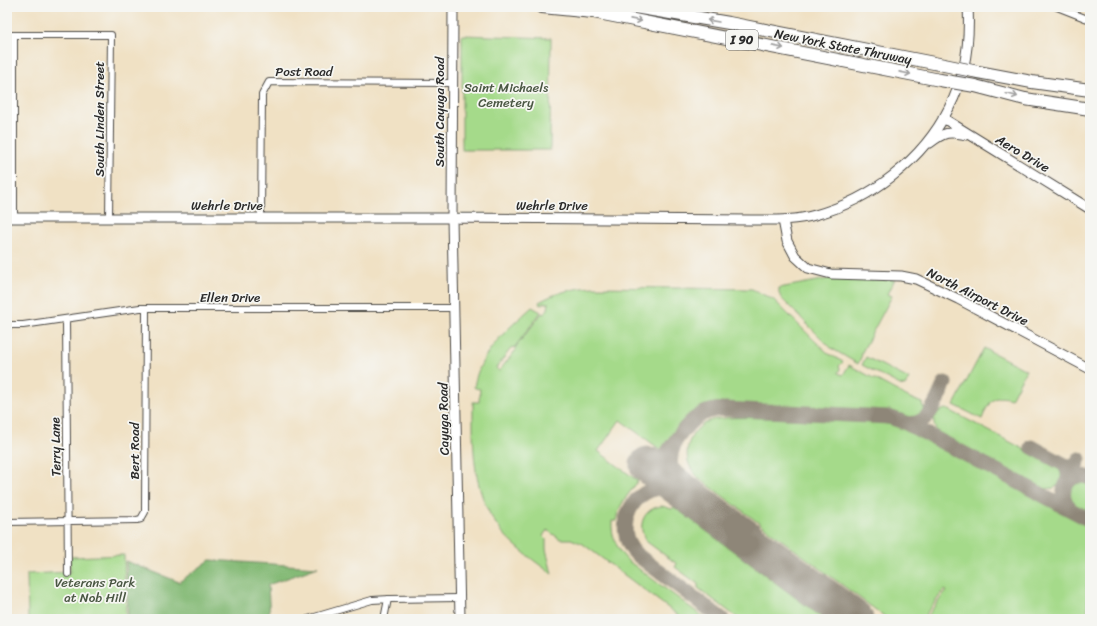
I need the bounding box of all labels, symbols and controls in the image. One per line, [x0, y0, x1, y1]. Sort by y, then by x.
one-way arrow [707, 16, 720, 24]
one-way arrow [629, 17, 642, 25]
street label: New York State Thruway [772, 22, 914, 71]
road number: I 90 [726, 30, 758, 50]
one-way arrow [771, 44, 784, 52]
street label: South Cayuga Road [428, 56, 451, 167]
street label: Post Road [275, 60, 334, 83]
street label: South Linden Street [88, 61, 111, 177]
one-way arrow [898, 69, 911, 77]
park label: Saint Michaels Cemetery [464, 76, 549, 114]
one-way arrow [1005, 92, 1018, 100]
street label: Aero Drive [990, 128, 1055, 179]
street label: Wehrle Drive [191, 194, 263, 217]
street label: Wehrle Drive [516, 194, 588, 217]
street label: North Airport Drive [923, 261, 1033, 332]
street label: Ellen Drive [200, 286, 260, 309]
street label: Cayuga Road [431, 381, 456, 456]
street label: Terry Lane [43, 417, 68, 477]
street label: Bert Road [123, 421, 146, 480]
park label: Veterans Park at Nob Hill [55, 571, 135, 609]

